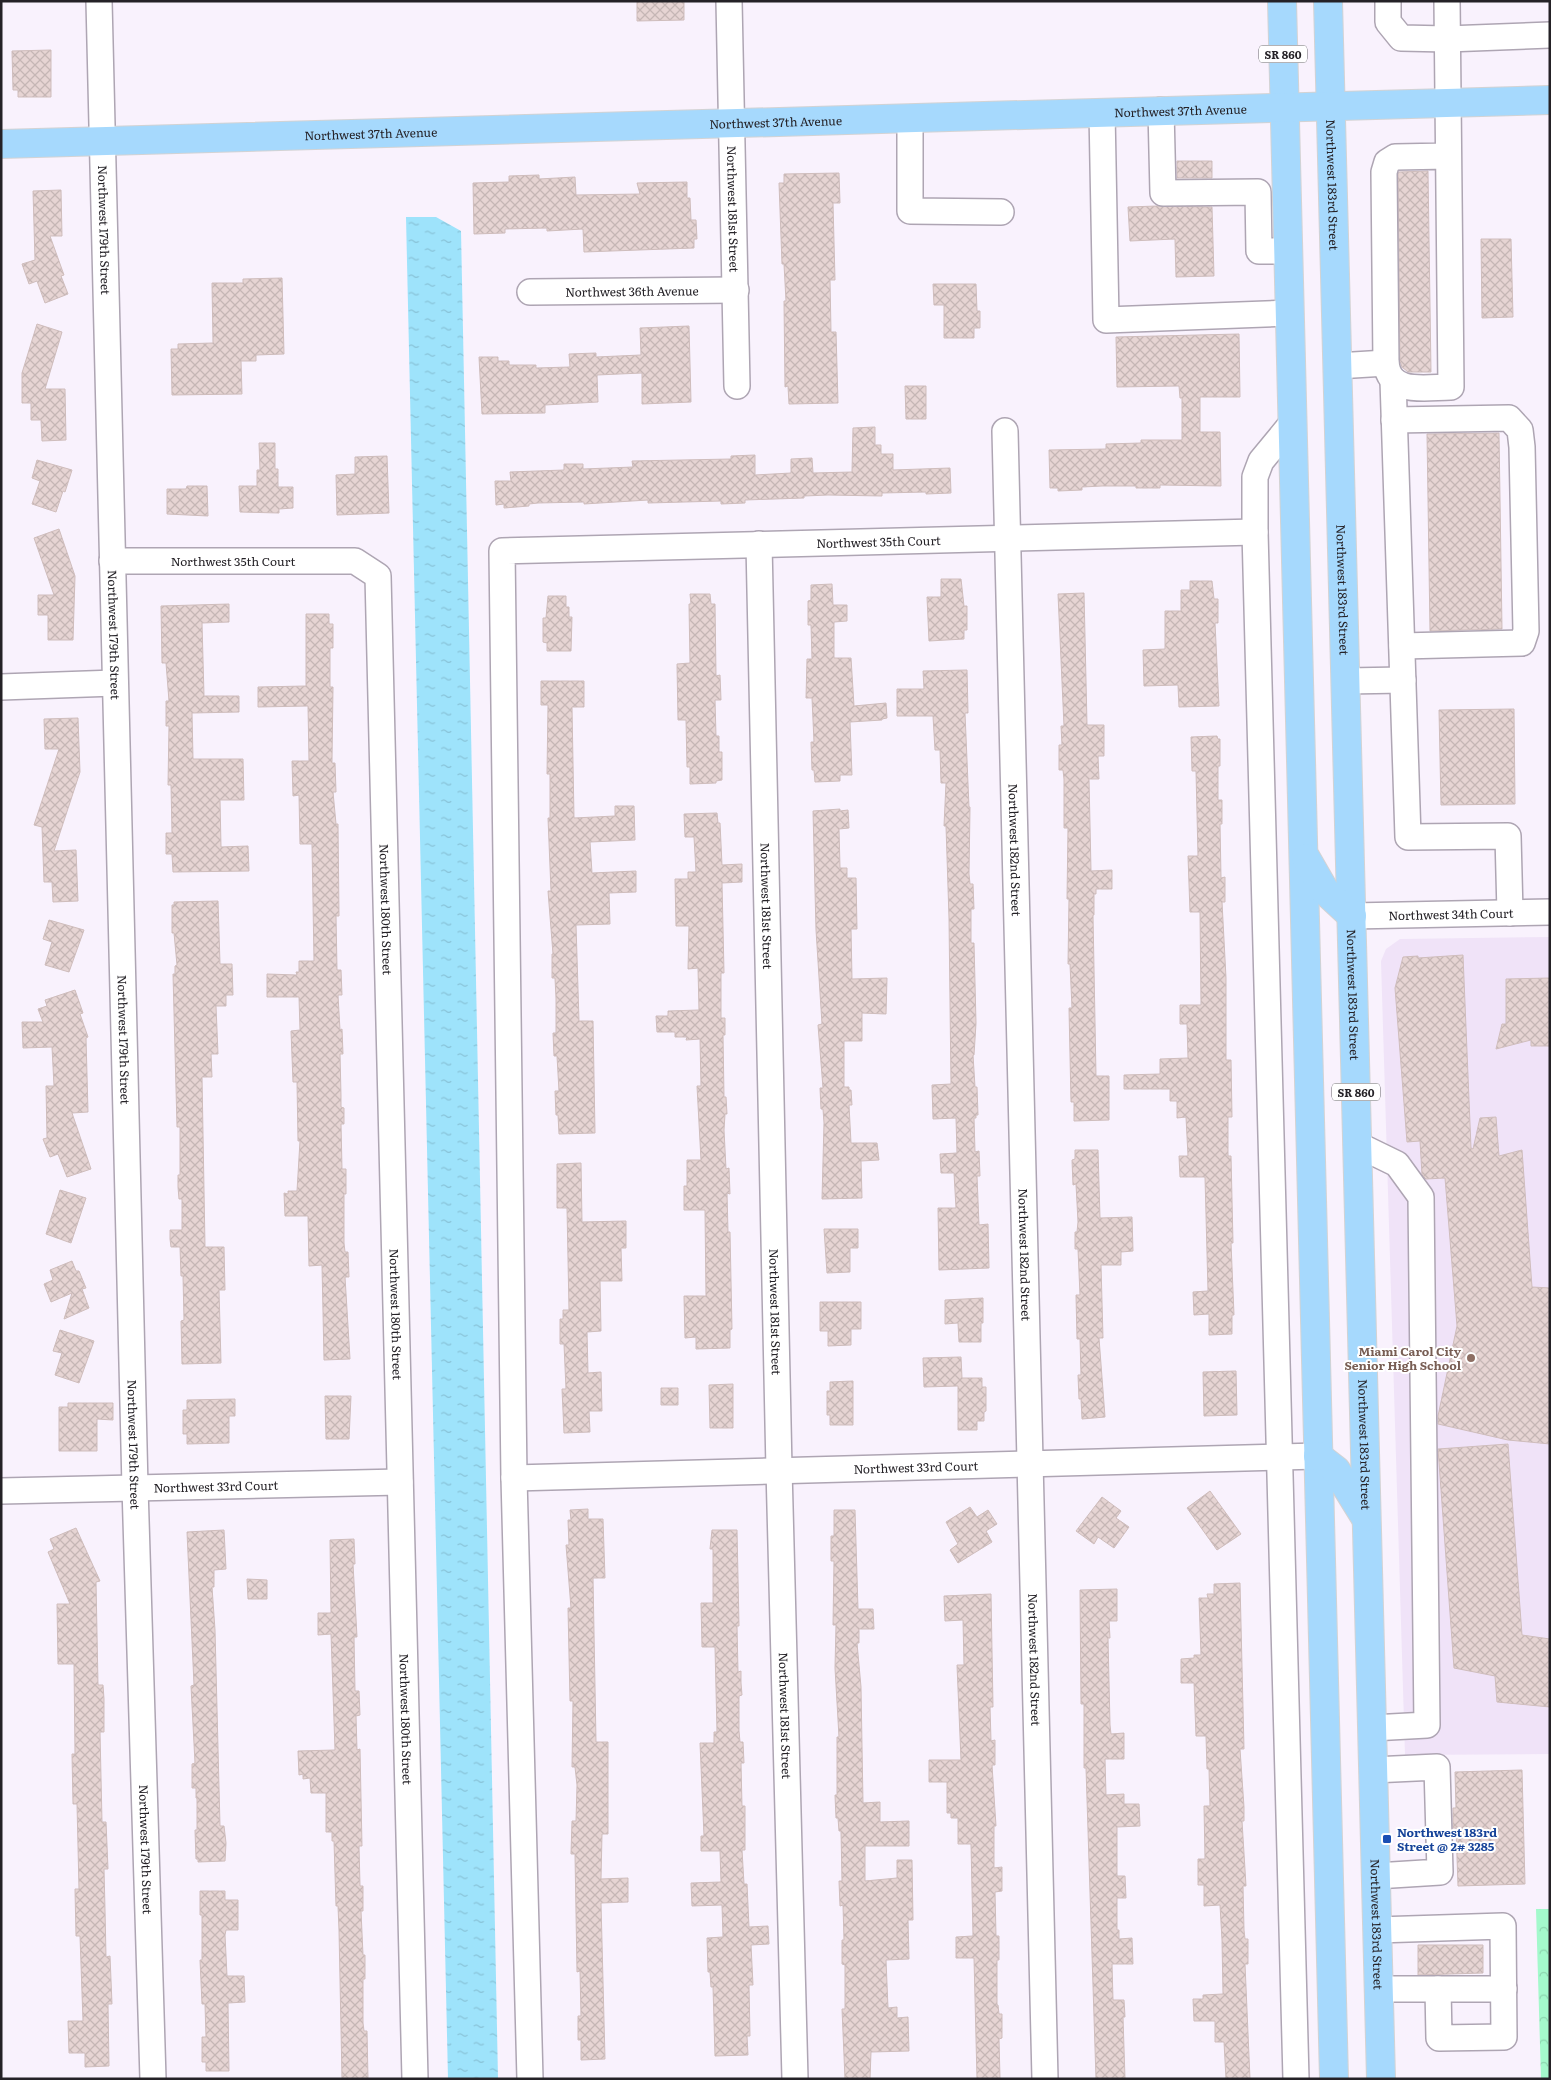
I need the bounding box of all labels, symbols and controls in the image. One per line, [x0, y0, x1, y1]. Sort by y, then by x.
road number: SR 860 [1259, 46, 1307, 62]
street label: Northwest 37th Avenue [1114, 100, 1247, 121]
street label: Northwest 37th Avenue [709, 111, 842, 133]
street label: Northwest 183rd Street [1322, 119, 1343, 251]
street label: Northwest 37th Avenue [304, 123, 437, 144]
street label: Northwest 181st Street [723, 146, 744, 273]
street label: Northwest 179th Street [94, 165, 115, 295]
street label: Northwest 36th Avenue [565, 281, 699, 301]
street label: Northwest 183rd Street [1332, 524, 1354, 656]
street label: Northwest 35th Court [816, 531, 941, 552]
street label: Northwest 35th Court [171, 552, 295, 570]
street label: Northwest 179th Street [104, 570, 125, 700]
street label: Northwest 182nd Street [1005, 783, 1026, 917]
street label: Northwest 181st Street [756, 842, 777, 970]
street label: Northwest 180th Street [376, 844, 397, 975]
street label: Northwest 34th Court [1388, 904, 1514, 924]
street label: Northwest 183rd Street [1343, 929, 1364, 1060]
street label: Northwest 179th Street [114, 975, 135, 1105]
road number: SR 860 [1332, 1084, 1380, 1100]
street label: Northwest 182nd Street [1014, 1188, 1036, 1321]
street label: Northwest 180th Street [386, 1248, 407, 1380]
street label: Northwest 181st Street [765, 1248, 786, 1375]
place label: Miami Carol City Senior High School [1344, 1342, 1462, 1374]
marker: Miami Carol City Senior High School [1465, 1352, 1477, 1364]
street label: Northwest 183rd Street [1354, 1379, 1375, 1510]
street label: Northwest 179th Street [123, 1380, 145, 1510]
street label: Northwest 33rd Court [853, 1456, 979, 1478]
street label: Northwest 33rd Court [153, 1476, 279, 1497]
street label: Northwest 182nd Street [1024, 1593, 1045, 1726]
street label: Northwest 181st Street [775, 1652, 796, 1779]
street label: Northwest 180th Street [396, 1653, 417, 1785]
street label: Northwest 179th Street [135, 1784, 157, 1915]
place label: Northwest 183rd Street @ 2# 3285 [1397, 1823, 1497, 1855]
marker: Northwest 183rd Street @ 2# 3285 [1381, 1833, 1393, 1845]
street label: Northwest 183rd Street [1366, 1859, 1388, 1990]

